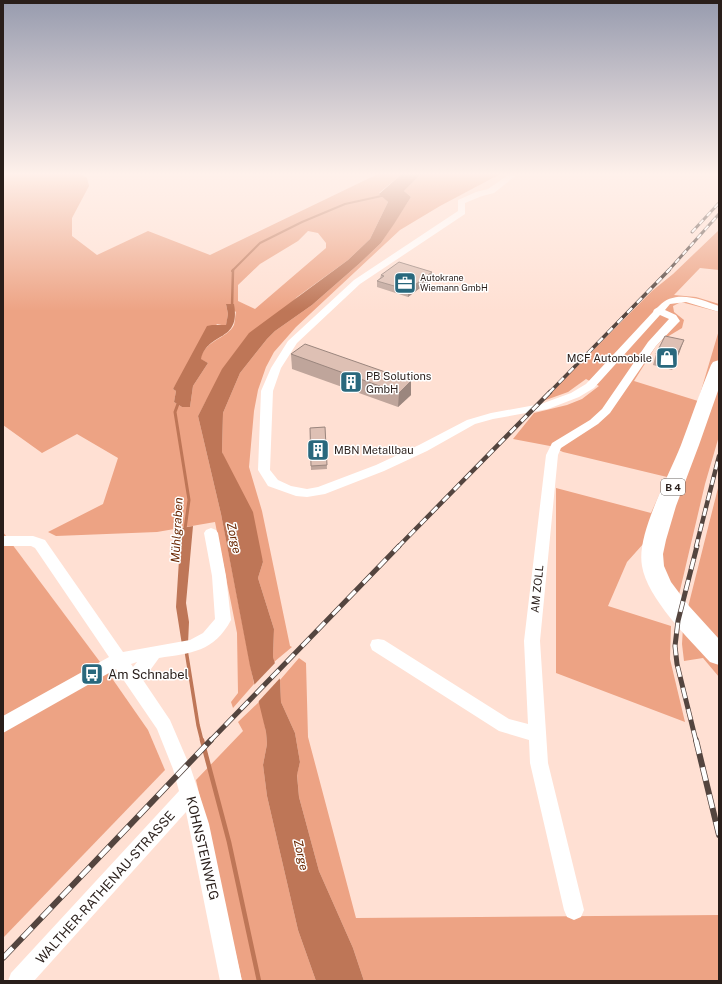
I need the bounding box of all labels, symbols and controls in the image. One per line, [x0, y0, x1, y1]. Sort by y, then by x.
office icon: Autokrane Wiemann GmbH [392, 270, 418, 296]
place label: Autokrane Wiemann GmbH [420, 272, 488, 293]
shop icon: MCF Automobile [654, 345, 680, 371]
place label: MCF Automobile [567, 352, 652, 364]
building icon: PB Solutions GmbH [338, 369, 364, 395]
place label: PB Solutions GmbH [366, 370, 432, 395]
building icon: MBN Metallbau [305, 437, 331, 463]
place label: MBN Metallbau [334, 444, 414, 456]
road number: B 4 [661, 479, 685, 495]
water label: Mühlgraben [168, 497, 186, 563]
water label: Zorge [224, 521, 244, 555]
street label: AM ZOLL [529, 564, 545, 614]
bus stop icon: Am Schnabel [79, 661, 105, 687]
place label: Am Schnabel [108, 667, 189, 682]
street label: KOHNSTEINWEG [183, 795, 222, 901]
street label: WALTHER-RATHENAU-STRASSE [33, 808, 178, 967]
water label: Zorge [291, 838, 311, 872]

